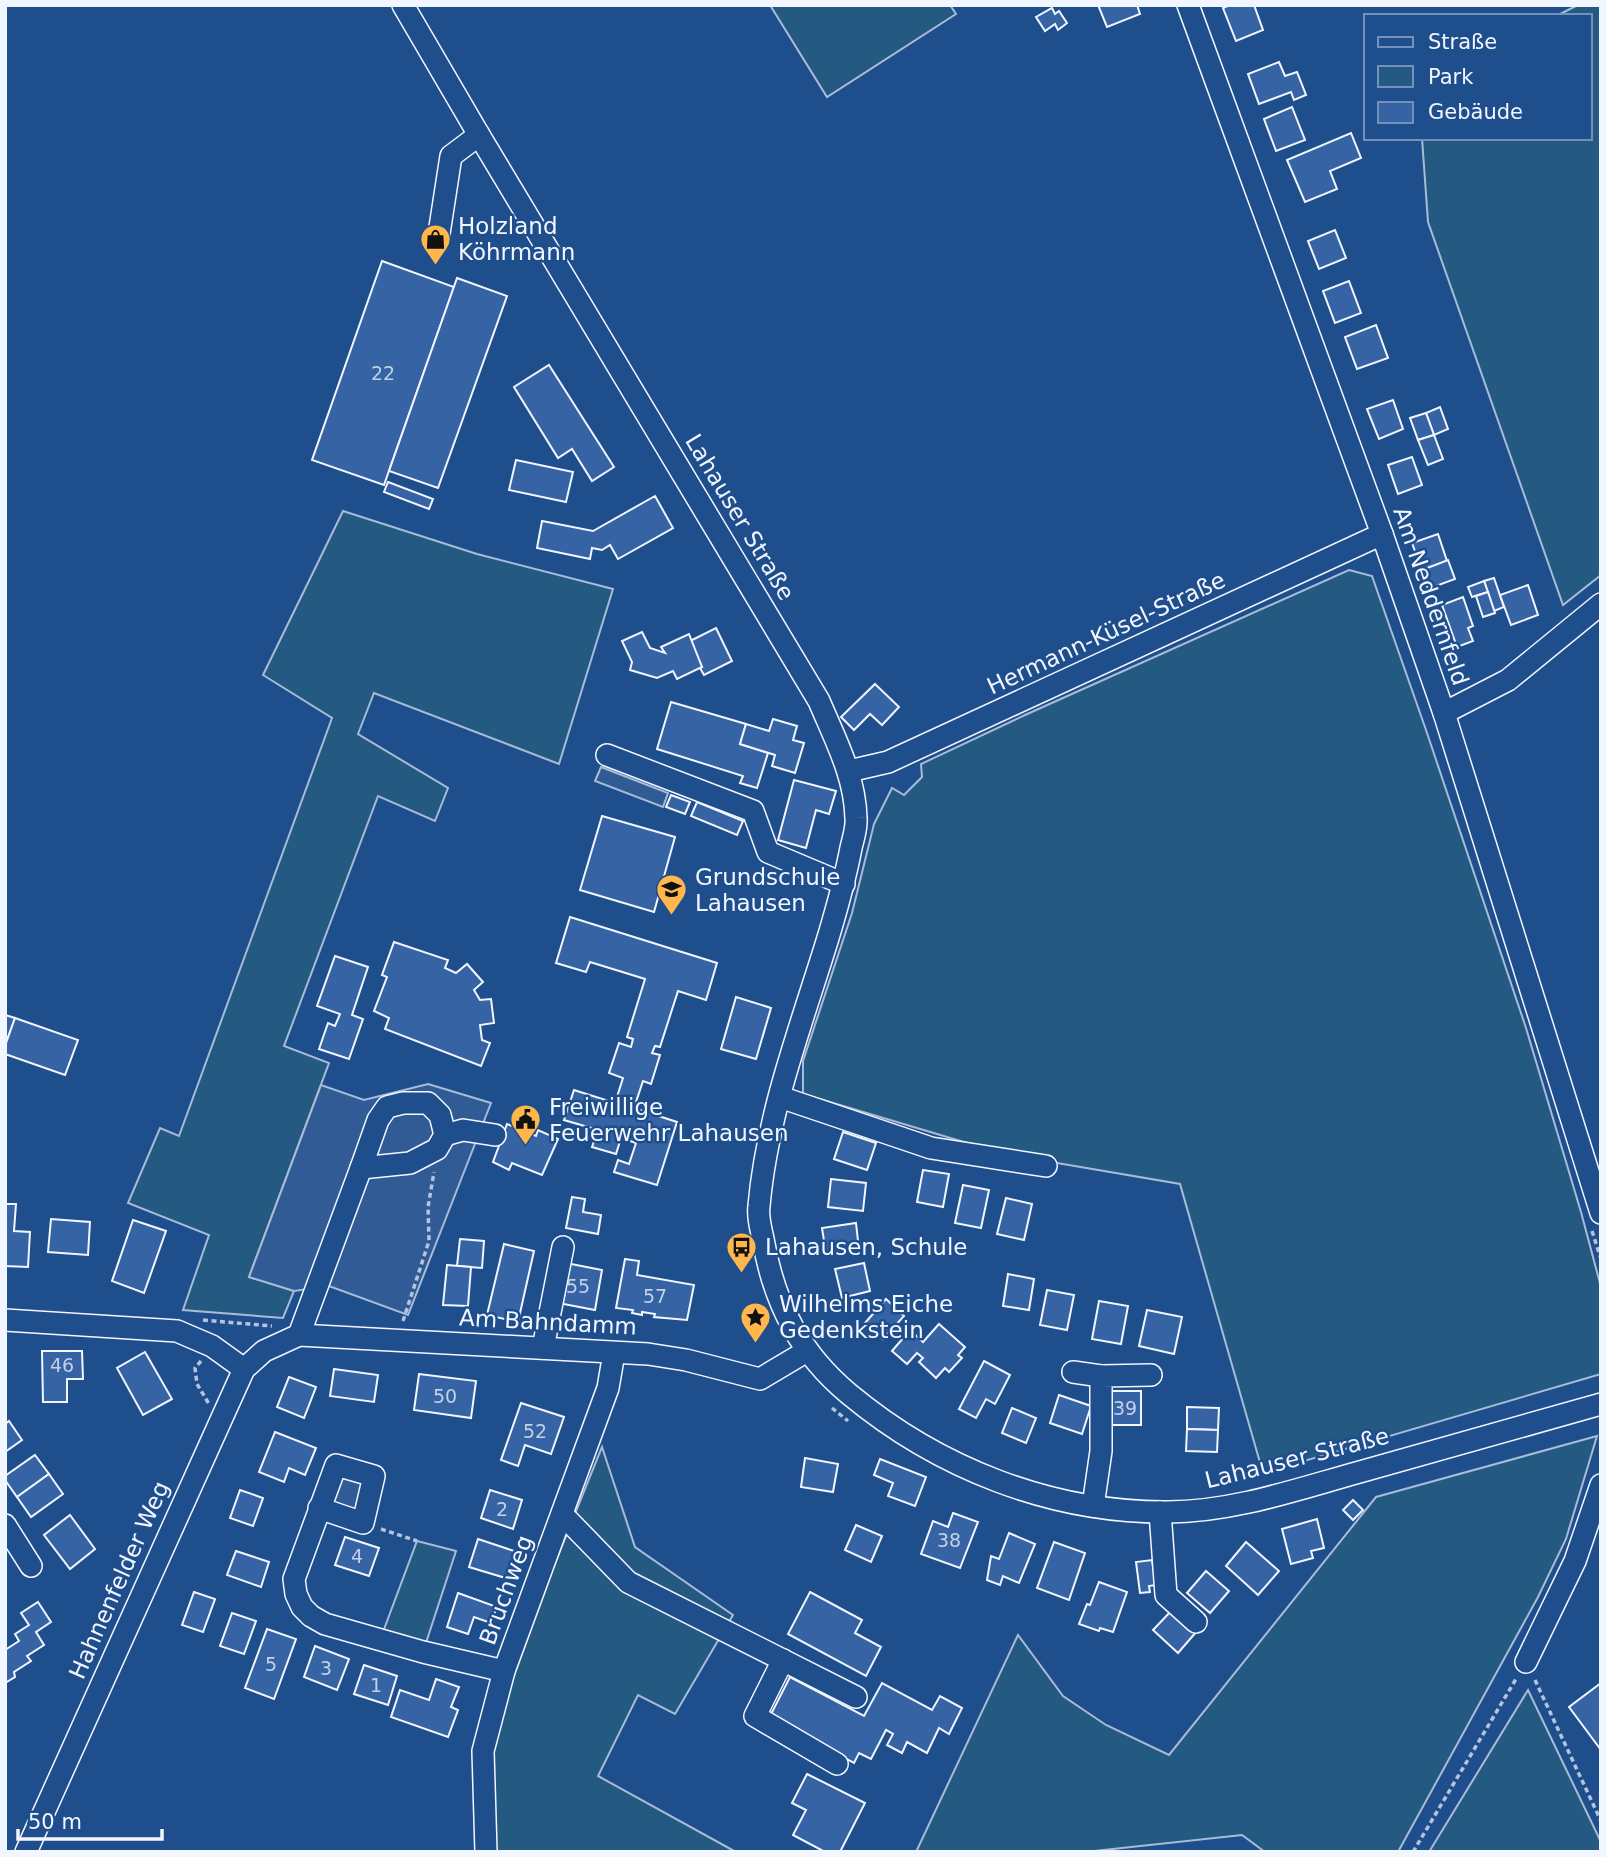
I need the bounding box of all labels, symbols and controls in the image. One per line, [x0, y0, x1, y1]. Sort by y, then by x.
legend [1364, 14, 1592, 140]
text: Straße [1428, 30, 1497, 54]
text: Park [1428, 65, 1474, 89]
text: Gebäude [1428, 100, 1523, 124]
place label: Holzland Köhrmann [458, 213, 575, 265]
shop icon: Holzland Köhrmann [418, 222, 452, 266]
house number: 22 [371, 362, 395, 384]
street label: Lahauser Straße [680, 429, 800, 605]
street label: Am Neddernfeld [1388, 503, 1474, 689]
street label: Hermann-Küsel-Straße [983, 566, 1229, 700]
place label: Grundschule Lahausen [695, 864, 840, 916]
school or university icon: Grundschule Lahausen [655, 873, 689, 917]
place label: Freiwillige Feuerwehr Lahausen [549, 1094, 788, 1146]
public building icon: Freiwillige Feuerwehr Lahausen [509, 1103, 543, 1147]
bus stop icon: Lahausen, Schule [725, 1230, 759, 1274]
place label: Lahausen, Schule [765, 1234, 967, 1260]
house number: 55 [566, 1275, 590, 1297]
house number: 57 [643, 1285, 667, 1307]
place label: Wilhelms Eiche Gedenkstein [779, 1291, 953, 1343]
place icon: Wilhelms Eiche Gedenkstein [739, 1300, 773, 1344]
street label: Am Bahndamm [458, 1304, 638, 1340]
house number: 46 [50, 1354, 74, 1376]
house number: 50 [433, 1385, 457, 1407]
house number: 39 [1113, 1397, 1137, 1419]
house number: 52 [523, 1420, 547, 1442]
street label: Lahauser Straße [1202, 1423, 1392, 1493]
street label: Hahnenfelder Weg [64, 1477, 174, 1683]
house number: 2 [496, 1498, 508, 1520]
house number: 38 [937, 1529, 961, 1551]
street label: Bruchweg [474, 1532, 538, 1648]
house number: 4 [351, 1545, 363, 1567]
house number: 5 [265, 1653, 277, 1675]
house number: 3 [320, 1657, 332, 1679]
house number: 1 [370, 1674, 382, 1696]
scale bar [18, 1798, 161, 1842]
text: 50 m [28, 1810, 82, 1834]

